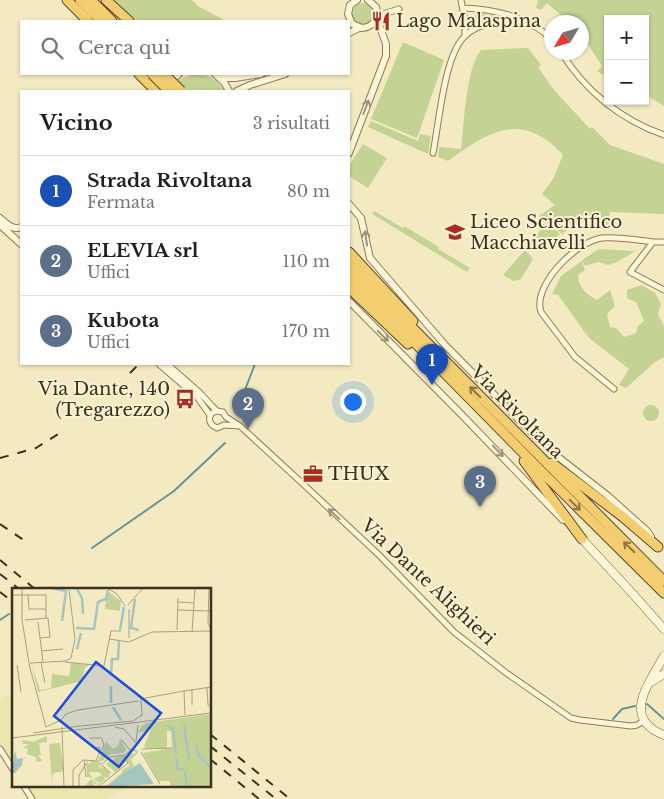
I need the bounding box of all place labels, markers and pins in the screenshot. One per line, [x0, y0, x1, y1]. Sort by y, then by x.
restaurant icon: Lago Malaspina [370, 10, 392, 32]
place label: Lago Malaspina [396, 10, 541, 32]
place label: Liceo Scientifico Macchiavelli [470, 211, 622, 254]
school or university icon: Liceo Scientifico Macchiavelli [444, 221, 466, 243]
pin: 1 [416, 344, 448, 385]
place label: Via Dante, 140 (Tregarezzo) [37, 378, 170, 421]
bus stop icon: Via Dante, 140 (Tregarezzo) [174, 388, 196, 410]
pin: 2 [232, 388, 264, 429]
office icon: THUX [302, 463, 324, 485]
place label: THUX [328, 463, 390, 485]
pin: 3 [464, 466, 496, 507]

